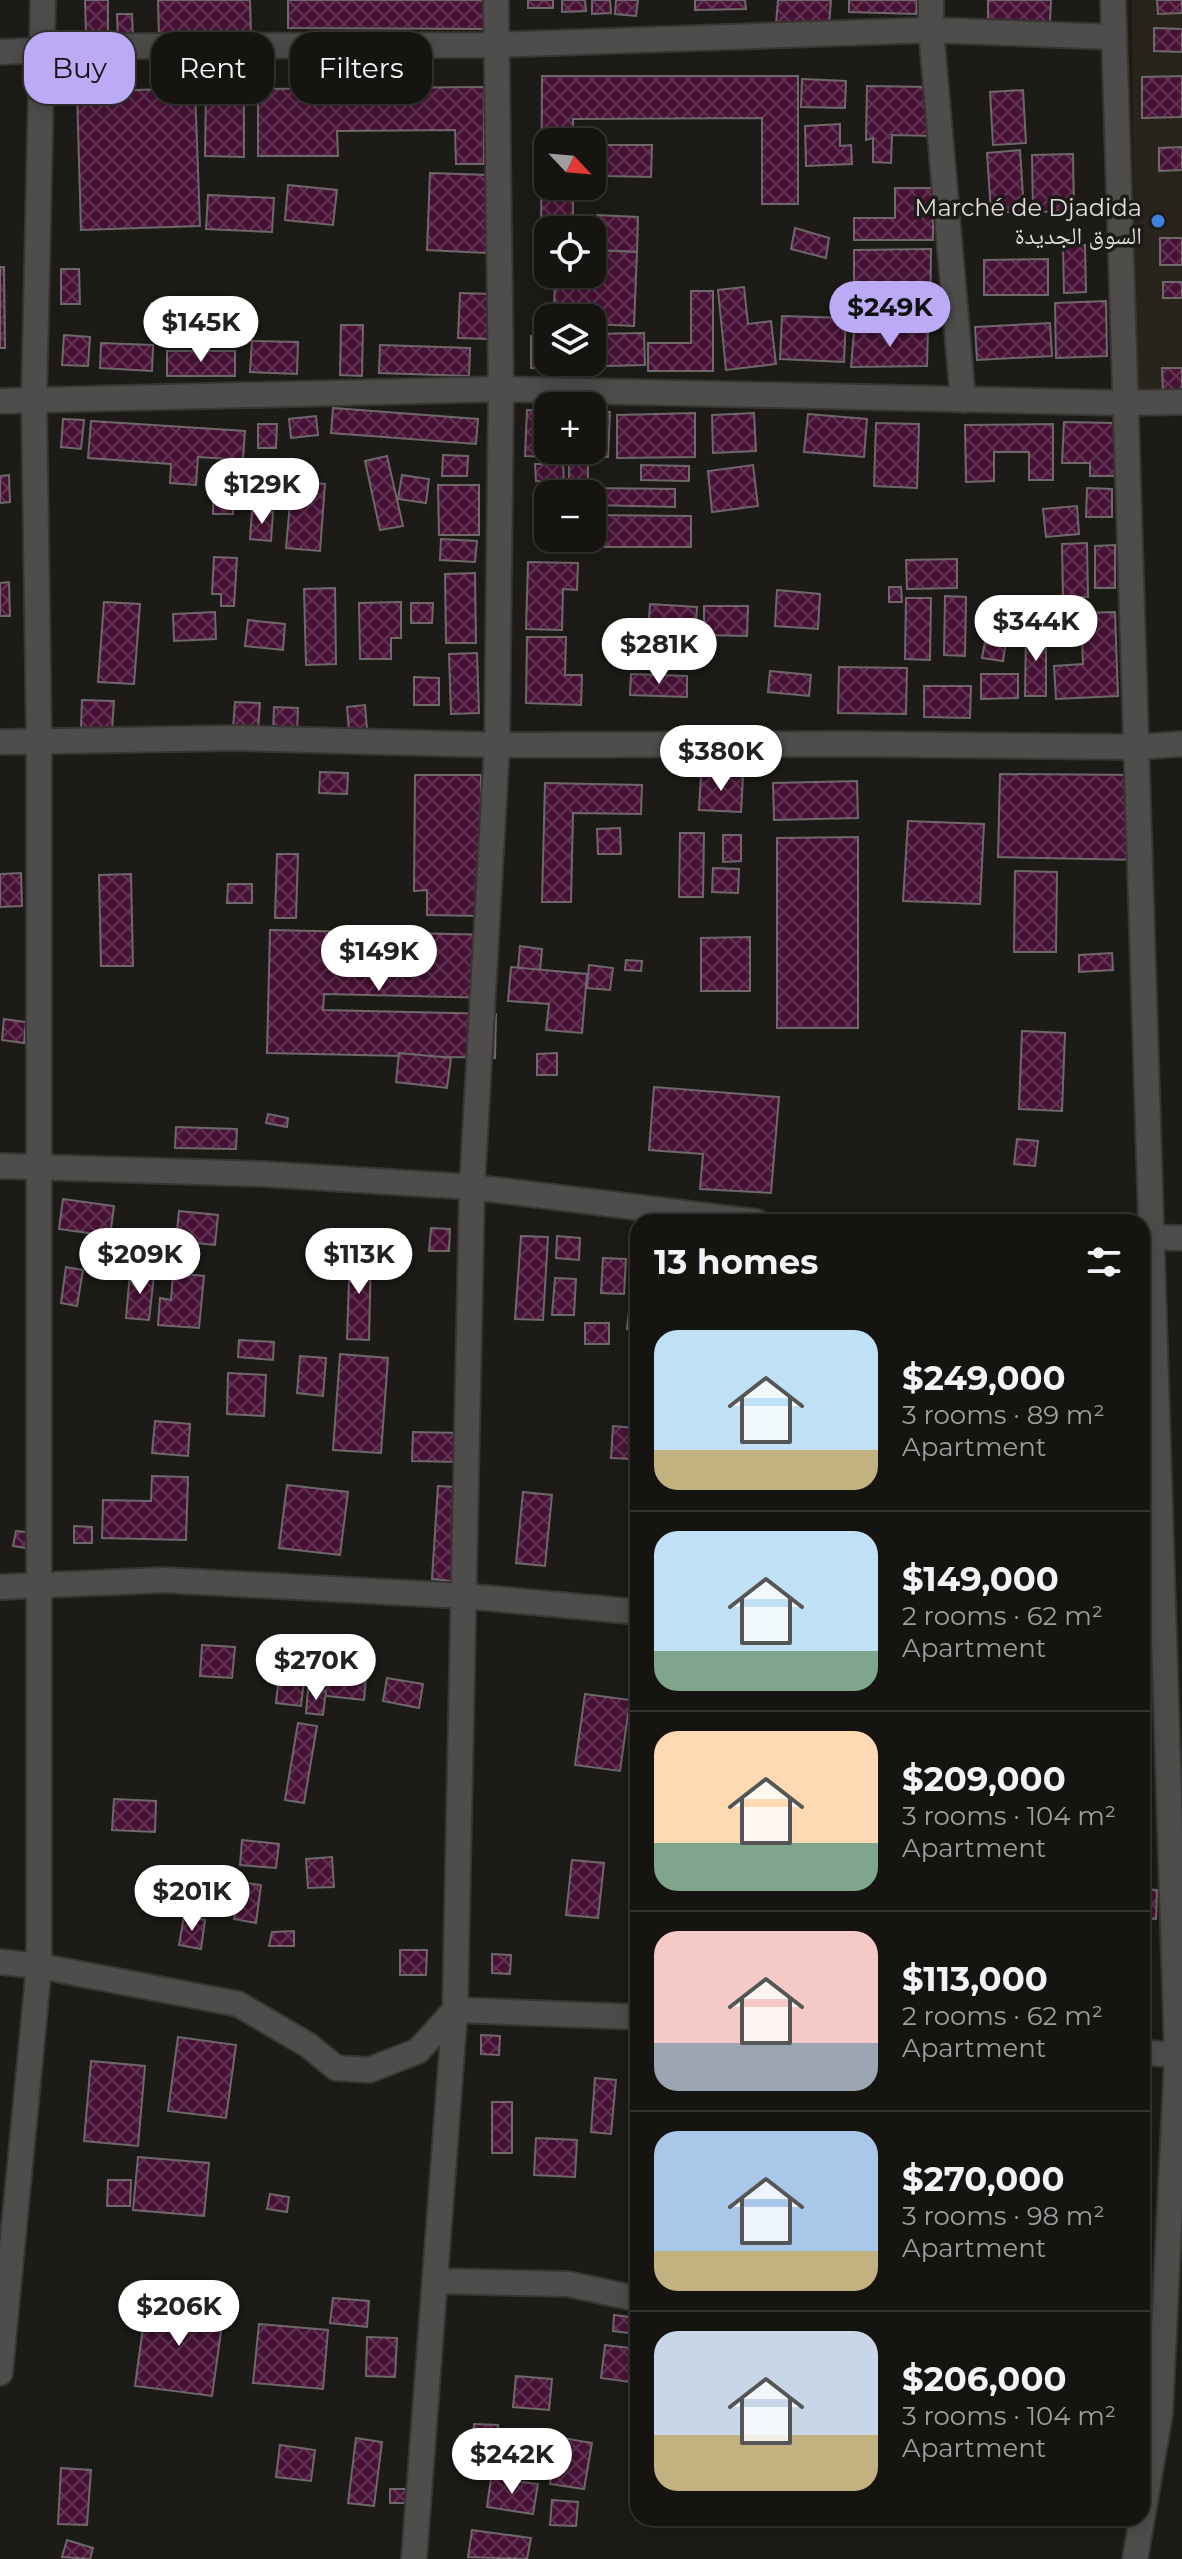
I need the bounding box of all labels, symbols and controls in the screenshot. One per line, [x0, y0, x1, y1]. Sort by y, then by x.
chip: Buy [24, 32, 135, 104]
chip: Rent [151, 32, 274, 104]
chip: Filters [290, 32, 432, 104]
north arrow [534, 128, 606, 200]
map controls [534, 128, 606, 552]
place label: Marché de Djadida السوق الجديدة [914, 193, 1142, 250]
marker: Marché de Djadida السوق الجديدة [1149, 212, 1167, 230]
button: locate [534, 216, 606, 288]
pin: $249K [834, 281, 946, 349]
text: $249K [847, 291, 933, 323]
pin: $145K [145, 296, 257, 364]
button: layers [534, 304, 606, 376]
text: $145K [161, 306, 241, 338]
button: + [534, 392, 606, 464]
pin: $129K [206, 458, 318, 526]
text: $129K [223, 468, 301, 500]
button: − [534, 480, 606, 552]
pin: $344K [980, 595, 1092, 663]
text: $344K [993, 605, 1079, 637]
pin: $281K [603, 618, 715, 686]
text: $281K [620, 628, 698, 660]
pin: $380K [665, 725, 777, 793]
text: $380K [678, 735, 764, 767]
pin: $149K [323, 925, 435, 993]
text: $149K [339, 935, 419, 967]
pin: $209K [84, 1228, 196, 1296]
pin: $113K [303, 1228, 415, 1296]
text: $209K [97, 1238, 183, 1270]
text: $113K [323, 1238, 395, 1270]
icon: filters [1082, 1240, 1126, 1284]
text: 13 homes [654, 1241, 818, 1283]
text: $249,000 [902, 1357, 1066, 1399]
icon: home [718, 1362, 814, 1458]
text: 3 rooms · 89 m² [902, 1399, 1105, 1431]
text: Apartment [902, 1431, 1046, 1463]
text: $149,000 [902, 1558, 1059, 1600]
icon: home [718, 1563, 814, 1659]
text: 2 rooms · 62 m² [902, 1600, 1103, 1632]
text: Apartment [902, 1632, 1046, 1664]
pin: $270K [260, 1634, 372, 1702]
text: $270K [274, 1644, 358, 1676]
text: $209,000 [902, 1758, 1066, 1800]
icon: home [718, 1763, 814, 1859]
text: 3 rooms · 104 m² [902, 1800, 1116, 1832]
text: Apartment [902, 1832, 1046, 1864]
pin: $201K [136, 1865, 248, 1933]
text: $201K [153, 1875, 231, 1907]
text: $113,000 [902, 1958, 1048, 2000]
icon: home [718, 1963, 814, 2059]
text: 2 rooms · 62 m² [902, 2000, 1103, 2032]
text: Apartment [902, 2032, 1046, 2064]
text: $270,000 [902, 2158, 1065, 2200]
icon: home [718, 2163, 814, 2259]
text: 3 rooms · 98 m² [902, 2200, 1105, 2232]
text: Apartment [902, 2232, 1046, 2264]
pin: $206K [123, 2280, 235, 2348]
text: $206K [136, 2290, 222, 2322]
text: $206,000 [902, 2358, 1067, 2400]
icon: home [718, 2363, 814, 2459]
text: 3 rooms · 104 m² [902, 2400, 1116, 2432]
pin: $242K [456, 2428, 568, 2496]
text: Apartment [902, 2432, 1046, 2464]
text: $242K [470, 2438, 554, 2470]

